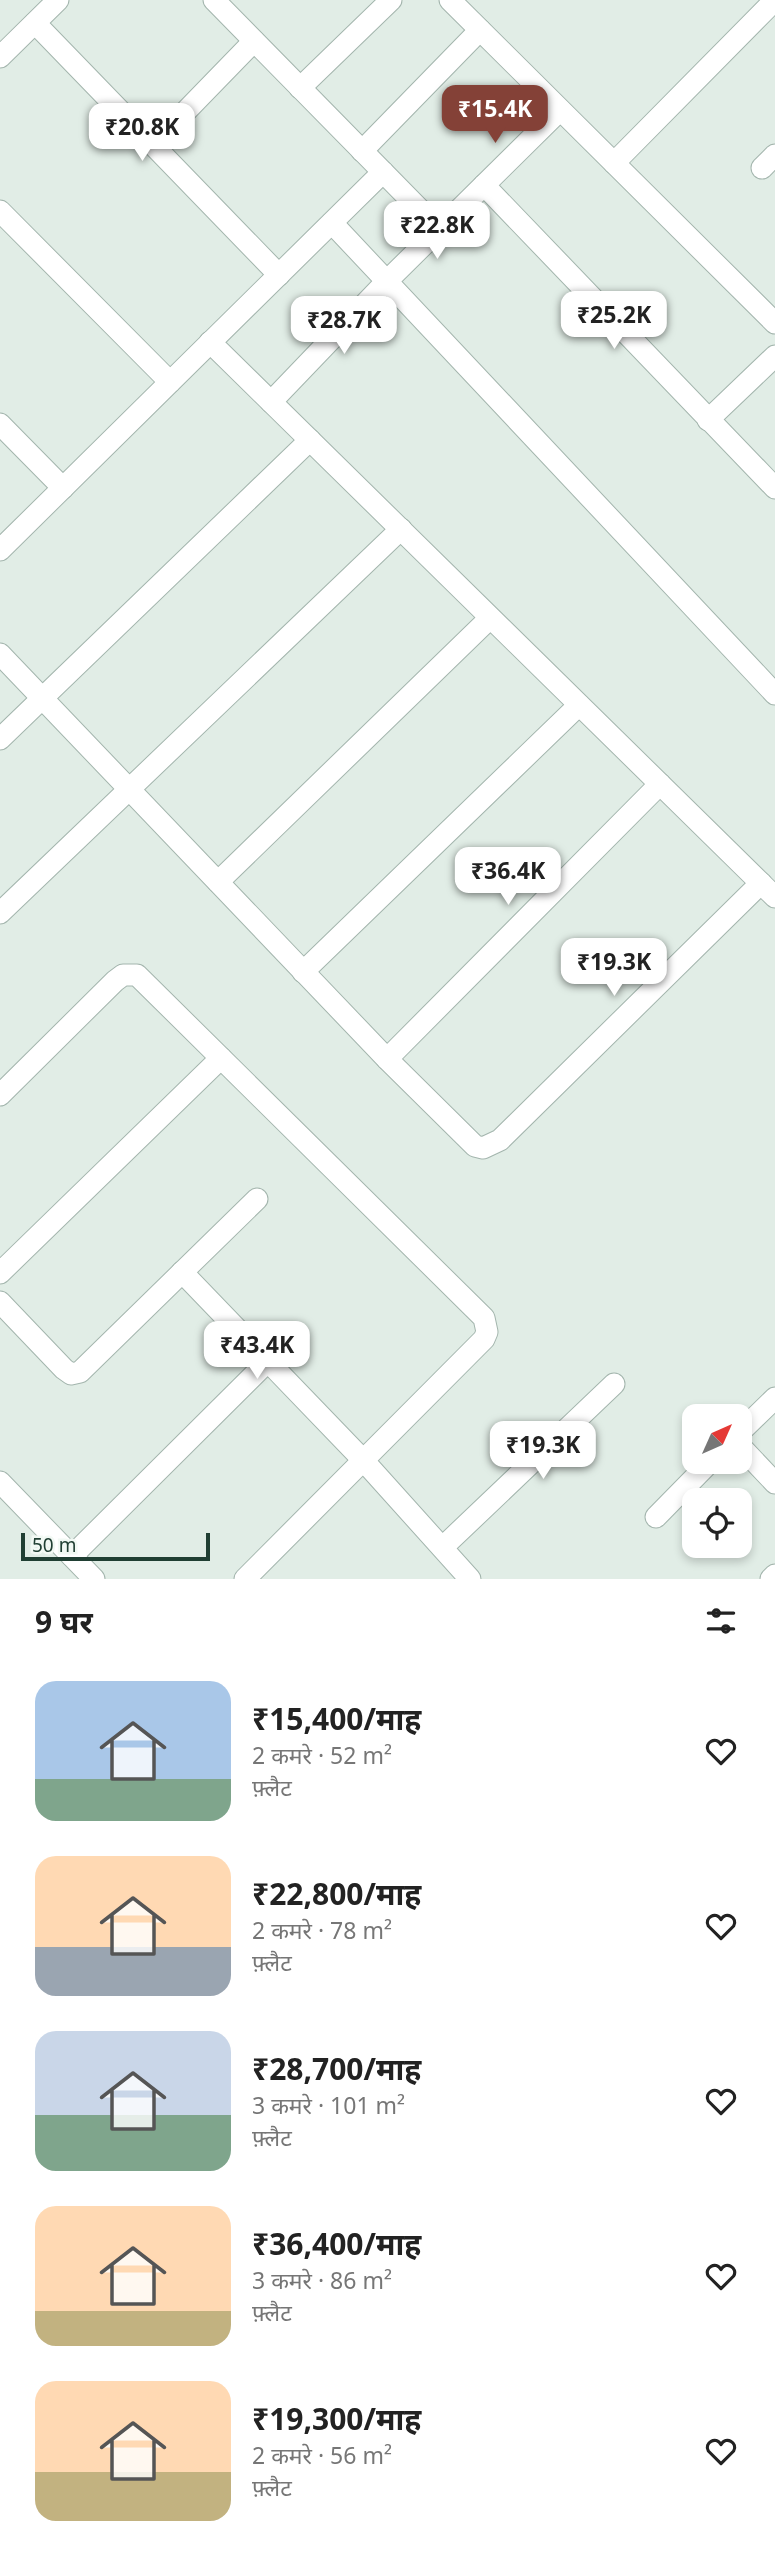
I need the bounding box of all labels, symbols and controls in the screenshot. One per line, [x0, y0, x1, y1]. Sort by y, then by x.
pin: ₹15.4K [438, 86, 552, 145]
text: ₹15.4K [458, 92, 532, 124]
pin: ₹20.8K [85, 104, 199, 163]
text: ₹20.8K [105, 110, 179, 142]
pin: ₹22.8K [380, 202, 494, 261]
text: ₹22.8K [400, 208, 474, 240]
pin: ₹25.2K [557, 292, 671, 351]
pin: ₹28.7K [287, 296, 401, 356]
text: ₹25.2K [577, 298, 651, 330]
text: ₹28.7K [307, 303, 381, 335]
pin: ₹36.4K [451, 848, 565, 907]
text: ₹36.4K [471, 854, 545, 886]
pin: ₹19.3K [557, 939, 671, 998]
text: ₹19.3K [577, 945, 651, 977]
pin: ₹43.4K [200, 1322, 314, 1381]
text: ₹43.4K [220, 1328, 294, 1360]
north arrow [682, 1404, 752, 1474]
map controls [682, 1404, 752, 1558]
pin: ₹19.3K [486, 1422, 600, 1481]
text: ₹19.3K [506, 1428, 580, 1460]
button: locate [682, 1488, 752, 1558]
scale bar [21, 1530, 210, 1562]
text: 50 m [32, 1532, 76, 1558]
text: 9 घर [35, 1601, 93, 1642]
icon: filters [702, 1602, 740, 1640]
text: ₹15,400/माह [252, 1698, 421, 1739]
icon: home [91, 1709, 175, 1793]
icon: heart [702, 1732, 740, 1770]
text: 2 कमरे · 52 m² [252, 1739, 392, 1771]
text: फ़्लैट [252, 1771, 292, 1803]
text: ₹22,800/माह [252, 1873, 421, 1914]
icon: home [91, 1884, 175, 1968]
icon: heart [702, 1907, 740, 1945]
text: 2 कमरे · 78 m² [252, 1914, 392, 1946]
text: फ़्लैट [252, 1946, 292, 1978]
text: ₹28,700/माह [252, 2048, 421, 2089]
icon: home [91, 2059, 175, 2143]
icon: heart [702, 2082, 740, 2120]
text: 3 कमरे · 101 m² [252, 2089, 405, 2121]
text: फ़्लैट [252, 2121, 292, 2153]
text: ₹36,400/माह [252, 2223, 421, 2264]
icon: home [91, 2234, 175, 2318]
icon: heart [702, 2257, 740, 2295]
text: 3 कमरे · 86 m² [252, 2264, 392, 2296]
text: फ़्लैट [252, 2296, 292, 2328]
text: ₹19,300/माह [252, 2398, 421, 2439]
icon: home [91, 2409, 175, 2493]
icon: heart [702, 2432, 740, 2470]
text: 2 कमरे · 56 m² [252, 2439, 392, 2471]
text: फ़्लैट [252, 2471, 292, 2503]

